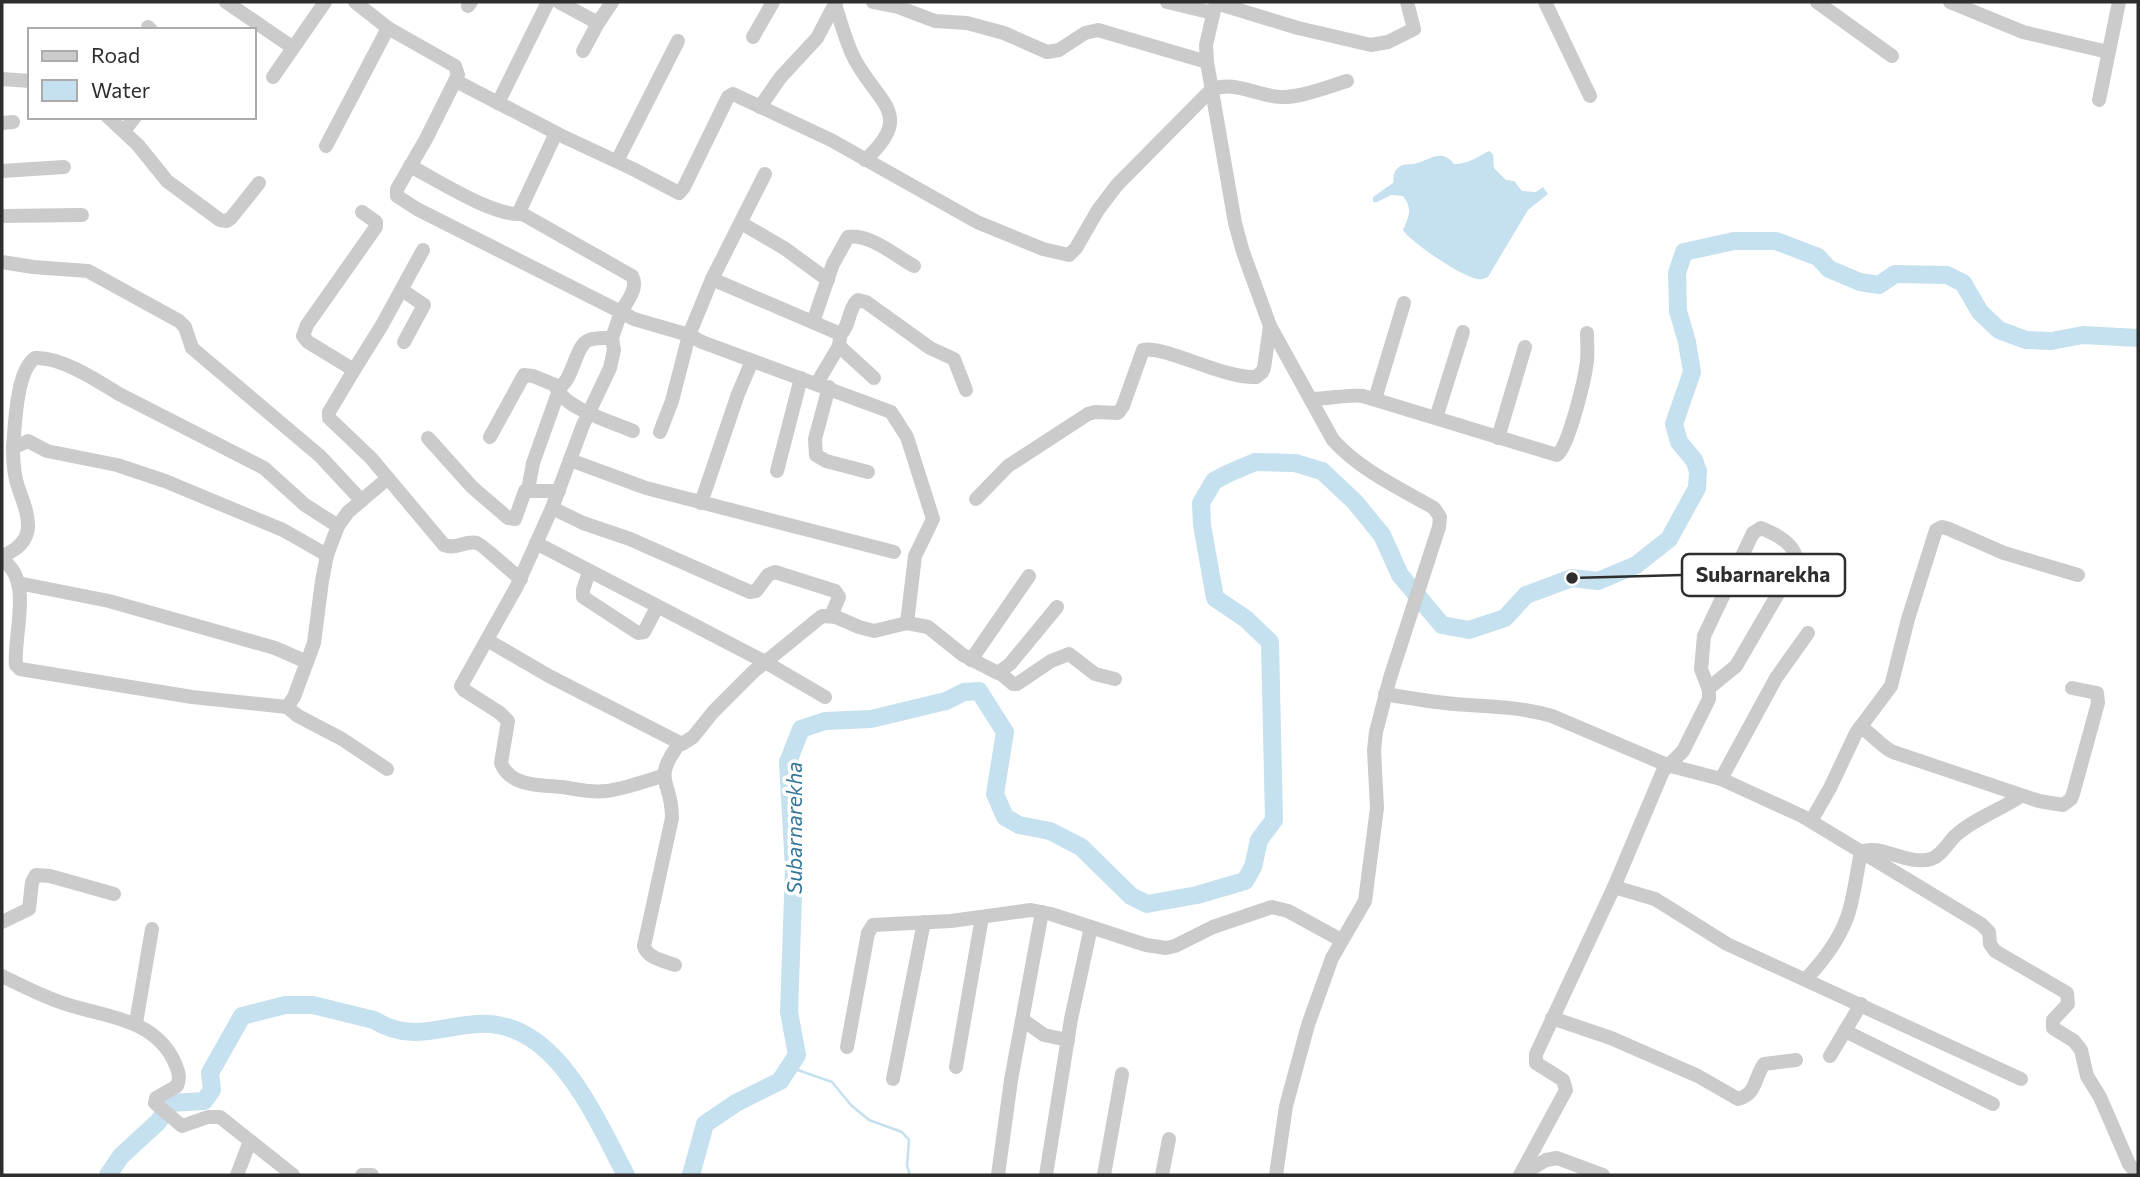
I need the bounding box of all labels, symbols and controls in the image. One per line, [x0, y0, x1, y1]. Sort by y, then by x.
legend [28, 28, 256, 119]
text: Road [91, 42, 140, 67]
text: Water [91, 77, 150, 102]
callout: Subarnarekha [1682, 554, 1845, 596]
text: Subarnarekha [1696, 561, 1830, 586]
water label: Subarnarekha [781, 762, 806, 894]

